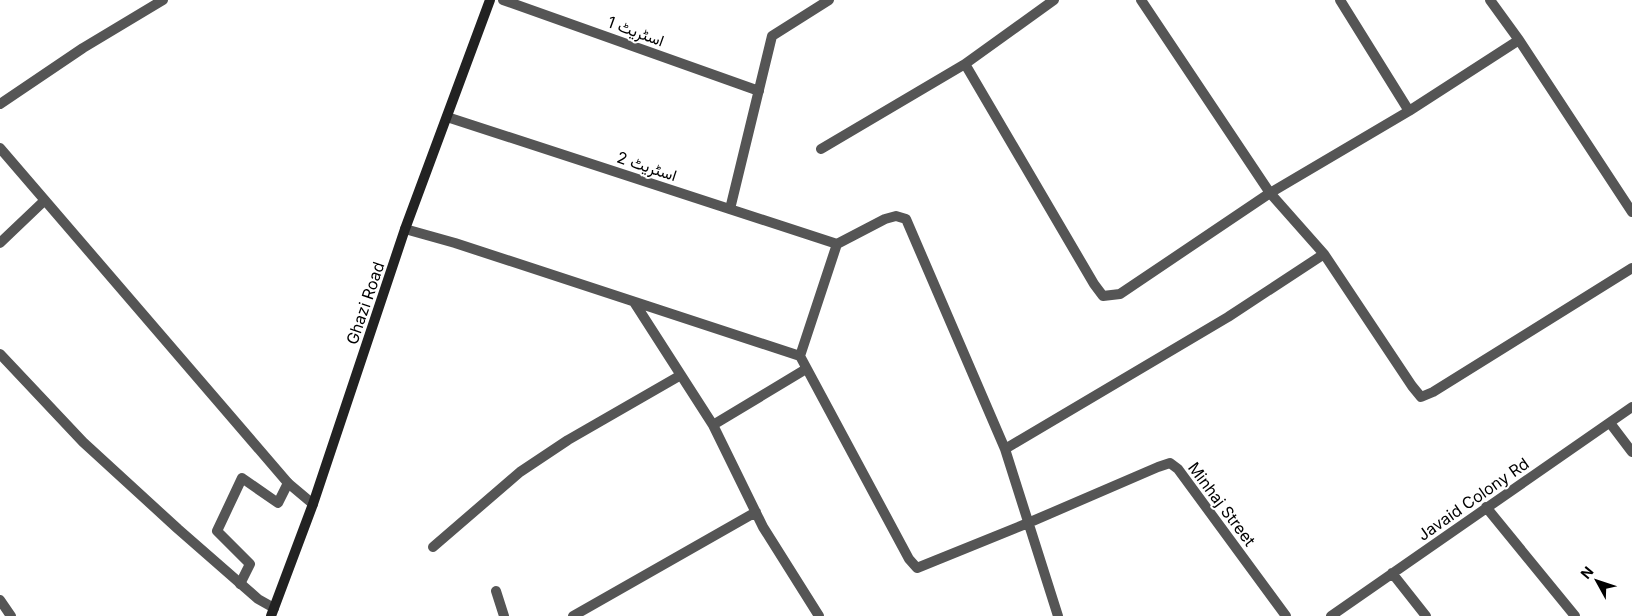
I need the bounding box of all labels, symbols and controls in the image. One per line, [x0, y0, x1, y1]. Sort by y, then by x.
street label: اسٹریٹ 1 [605, 12, 667, 51]
street label: اسٹریٹ 2 [614, 147, 680, 186]
street label: Ghazi Road [342, 259, 388, 347]
street label: Javaid Colony Rd [1413, 453, 1533, 545]
street label: Minhaj Street [1184, 458, 1260, 550]
north arrow [1572, 556, 1622, 606]
text: N [1577, 563, 1597, 582]

